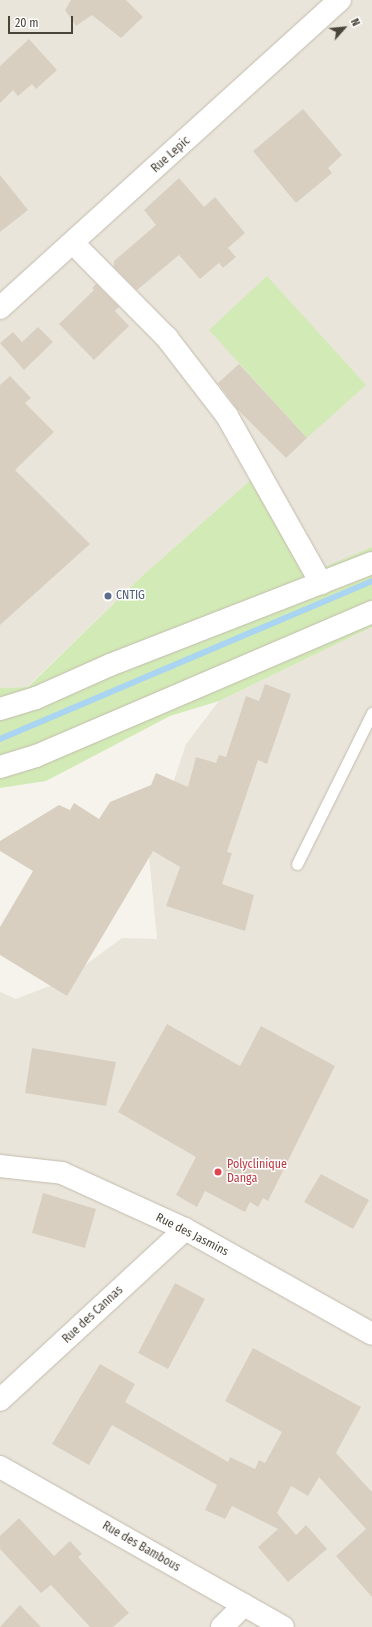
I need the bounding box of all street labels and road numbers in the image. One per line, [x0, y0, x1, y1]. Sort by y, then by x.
street label: Rue Lepic [149, 134, 193, 176]
street label: Rue des Jasmins [153, 1210, 231, 1260]
street label: Rue des Cannas [60, 1283, 126, 1347]
street label: Rue des Bambous [99, 1519, 183, 1575]

